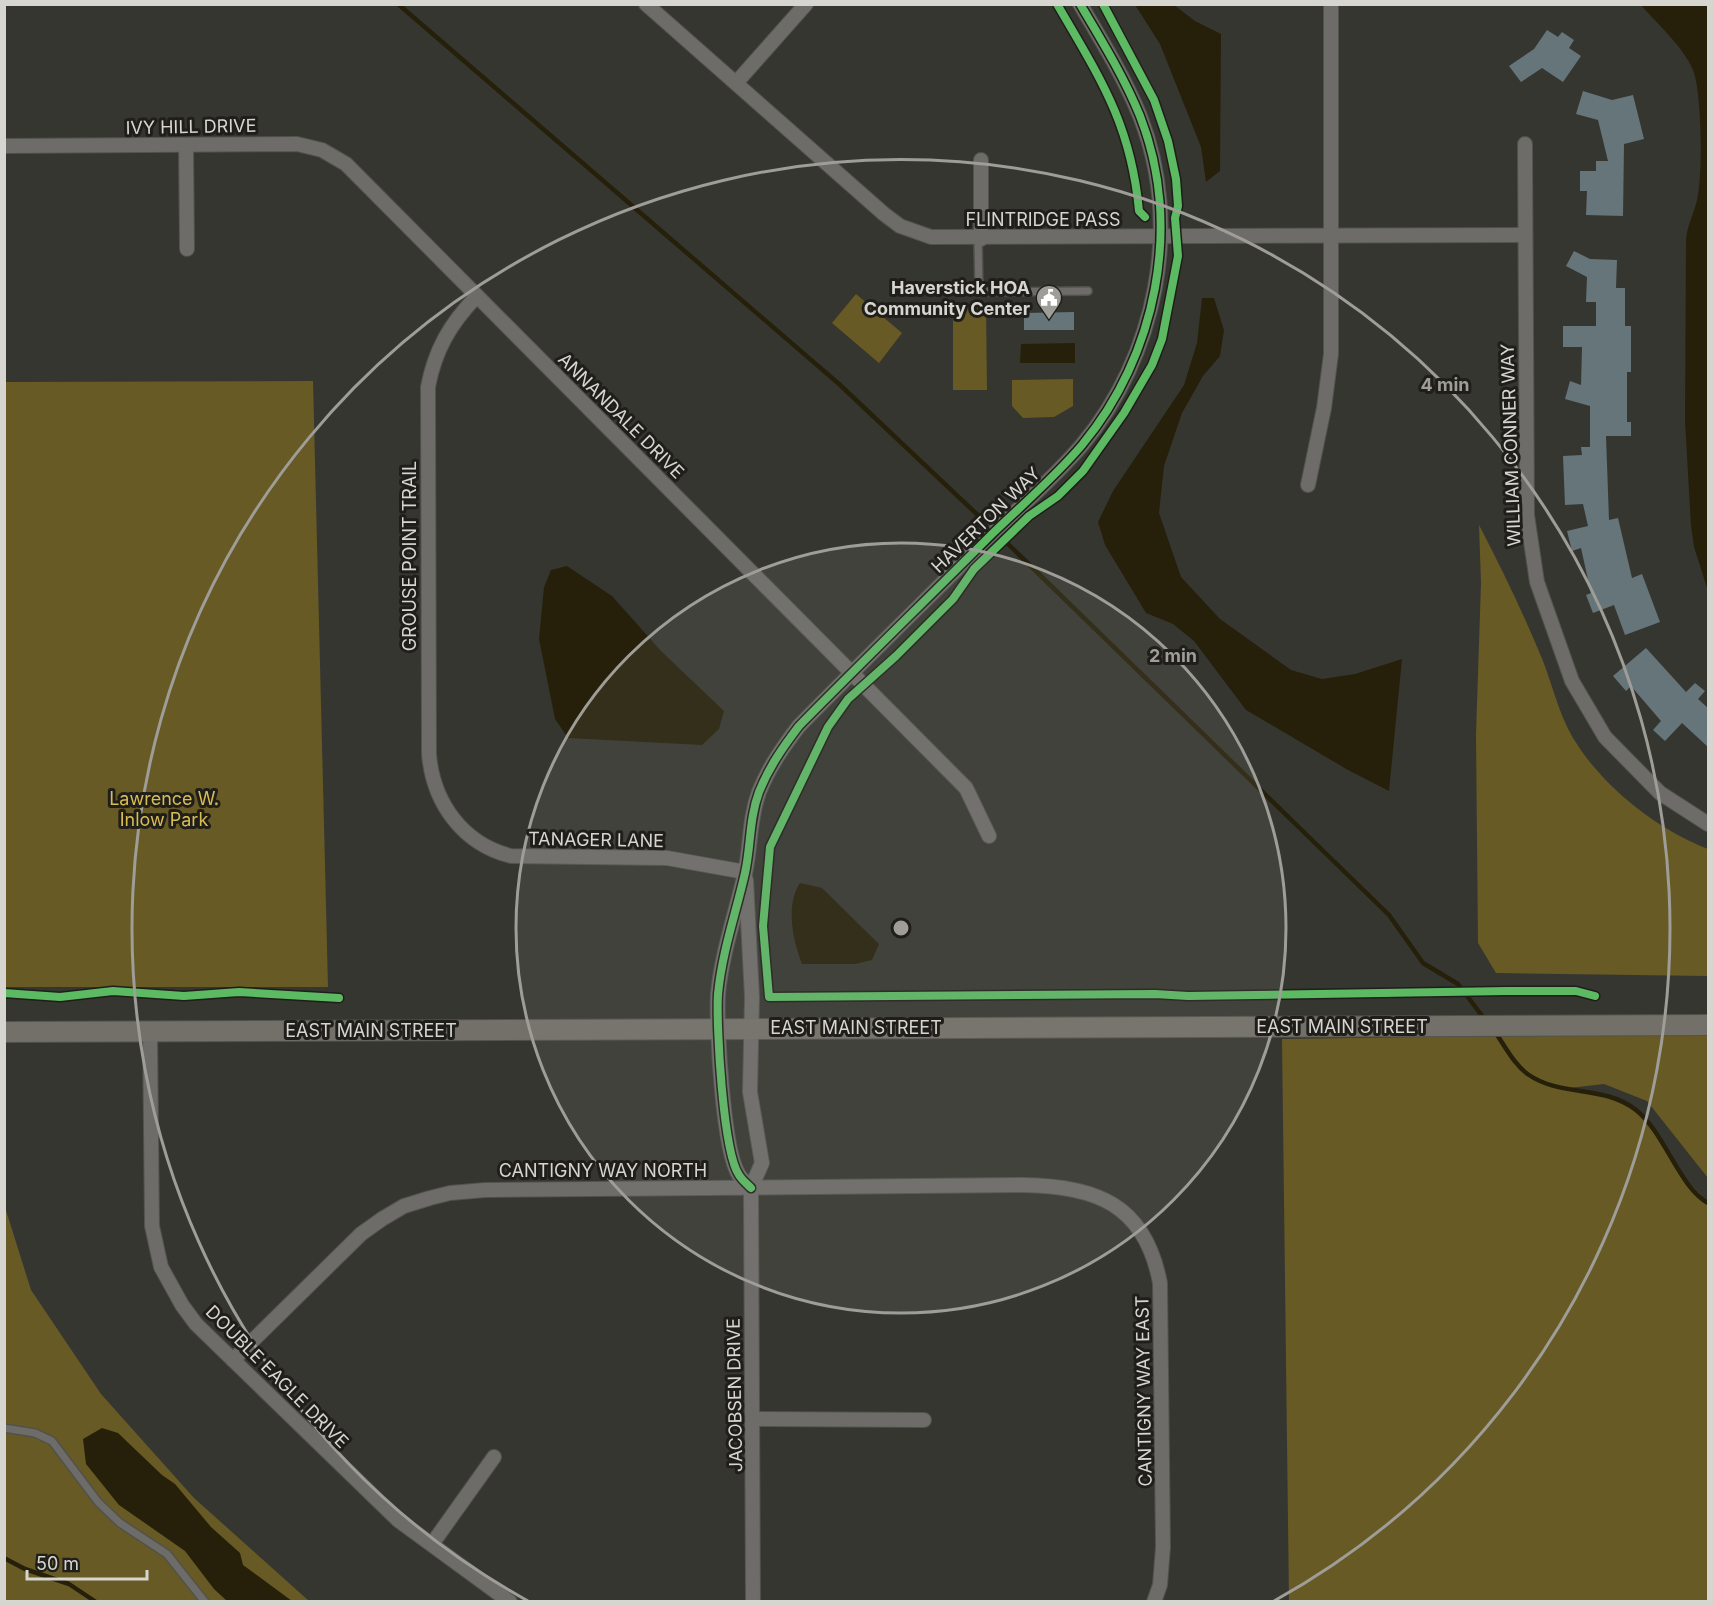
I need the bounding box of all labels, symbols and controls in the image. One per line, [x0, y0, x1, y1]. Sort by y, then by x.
street label: IVY HILL DRIVE [125, 115, 257, 138]
street label: FLINTRIDGE PASS [965, 209, 1121, 230]
place label: Haverstick HOA Community Center [864, 277, 1030, 319]
public building icon: Haverstick HOA Community Center [1034, 283, 1064, 321]
street label: WILLIAM CONNER WAY [1496, 343, 1525, 547]
street label: ANNANDALE DRIVE [554, 348, 689, 483]
text: 4 min [1421, 374, 1469, 395]
street label: GROUSE POINT TRAIL [399, 461, 420, 651]
street label: HAVERTON WAY [927, 462, 1044, 577]
text: 2 min [1149, 645, 1197, 666]
park label: Lawrence W. Inlow Park [109, 788, 219, 830]
street label: TANAGER LANE [528, 828, 664, 851]
centre of rings [891, 918, 911, 938]
street label: EAST MAIN STREET [1256, 1016, 1428, 1037]
street label: EAST MAIN STREET [770, 1017, 942, 1038]
street label: EAST MAIN STREET [285, 1020, 457, 1041]
street label: CANTIGNY WAY NORTH [499, 1160, 707, 1181]
street label: CANTIGNY WAY EAST [1131, 1295, 1156, 1487]
street label: DOUBLE EAGLE DRIVE [202, 1301, 353, 1452]
street label: JACOBSEN DRIVE [723, 1318, 746, 1472]
scale bar [27, 1543, 147, 1581]
text: 50 m [36, 1553, 79, 1574]

